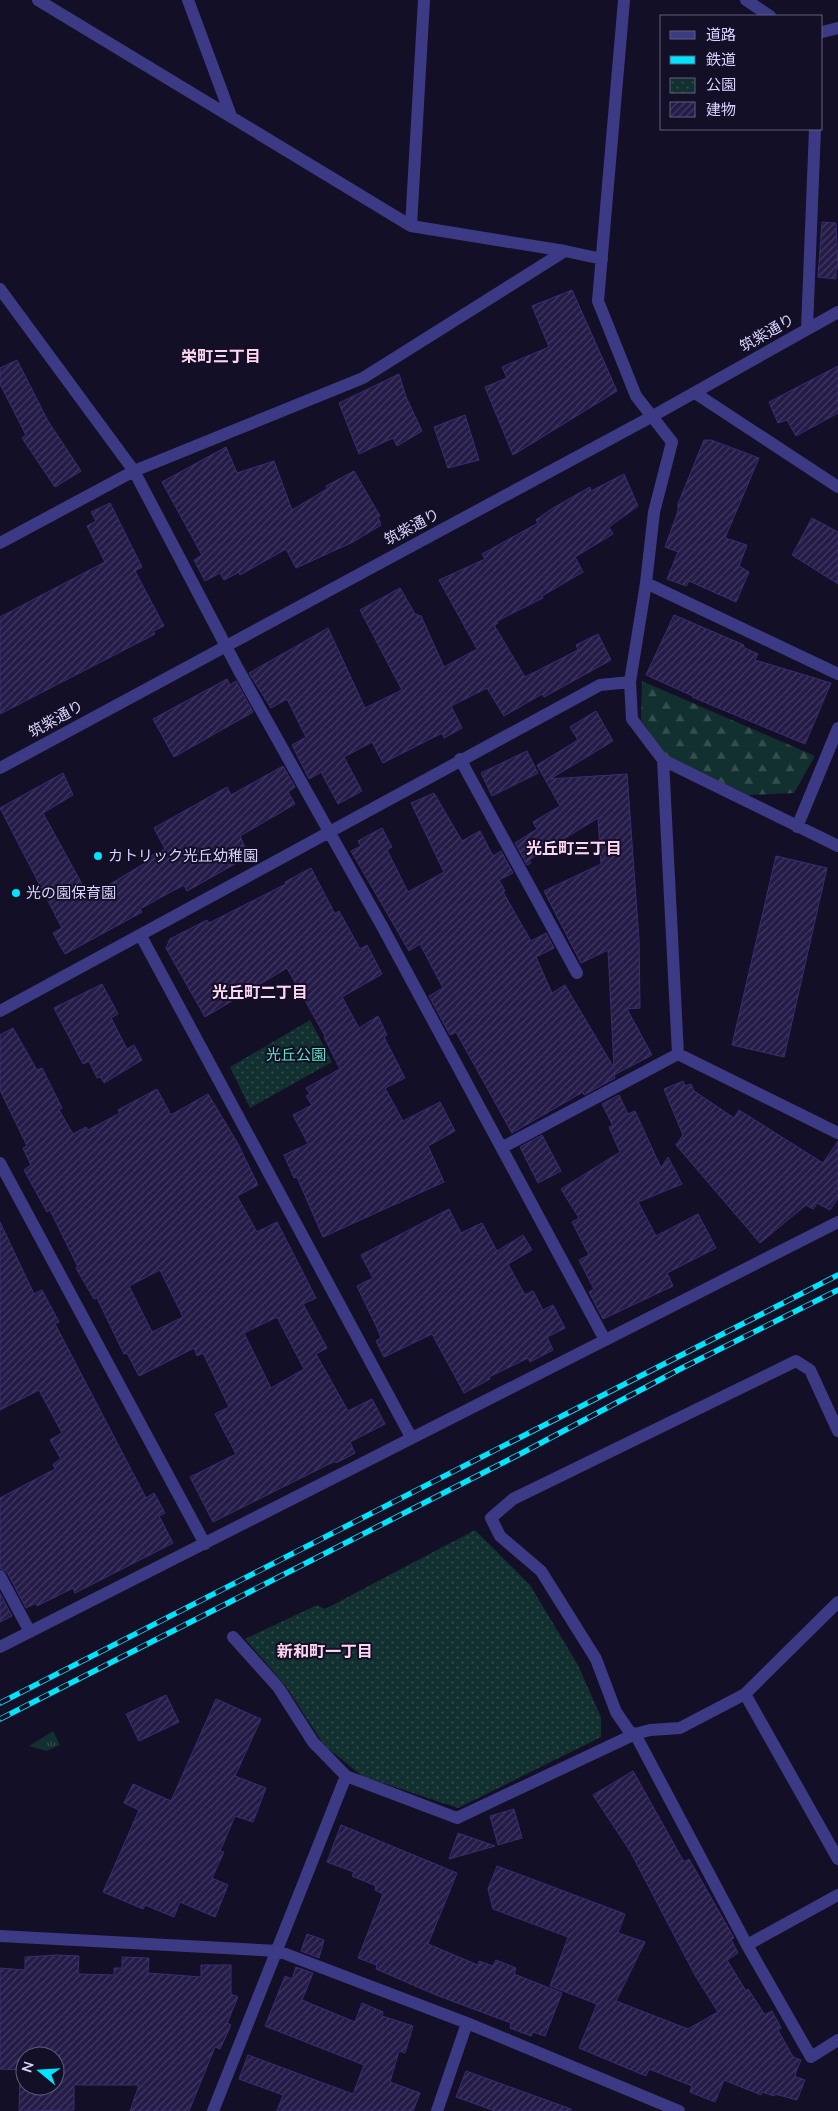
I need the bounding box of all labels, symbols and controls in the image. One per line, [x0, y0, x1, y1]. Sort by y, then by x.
legend [660, 15, 823, 130]
text: 道路 [706, 25, 736, 44]
text: 鉄道 [706, 50, 736, 69]
text: 公園 [706, 75, 736, 94]
text: 建物 [706, 100, 736, 119]
street label: 筑紫通り [736, 309, 797, 356]
district label: 栄町三丁目 [181, 346, 261, 366]
street label: 筑紫通り [381, 504, 443, 549]
street label: 筑紫通り [25, 696, 87, 741]
district label: 光丘町三丁目 [526, 838, 622, 858]
place label: カトリック光丘幼稚園 [108, 846, 258, 865]
marker: カトリック光丘幼稚園 [92, 850, 104, 862]
place label: 光の園保育園 [26, 883, 116, 902]
marker: 光の園保育園 [10, 887, 22, 899]
district label: 光丘町二丁目 [212, 982, 308, 1002]
park label: 光丘公園 [266, 1045, 326, 1064]
district label: 新和町一丁目 [277, 1641, 373, 1661]
north arrow [15, 2046, 65, 2096]
text: N [17, 2059, 38, 2075]

